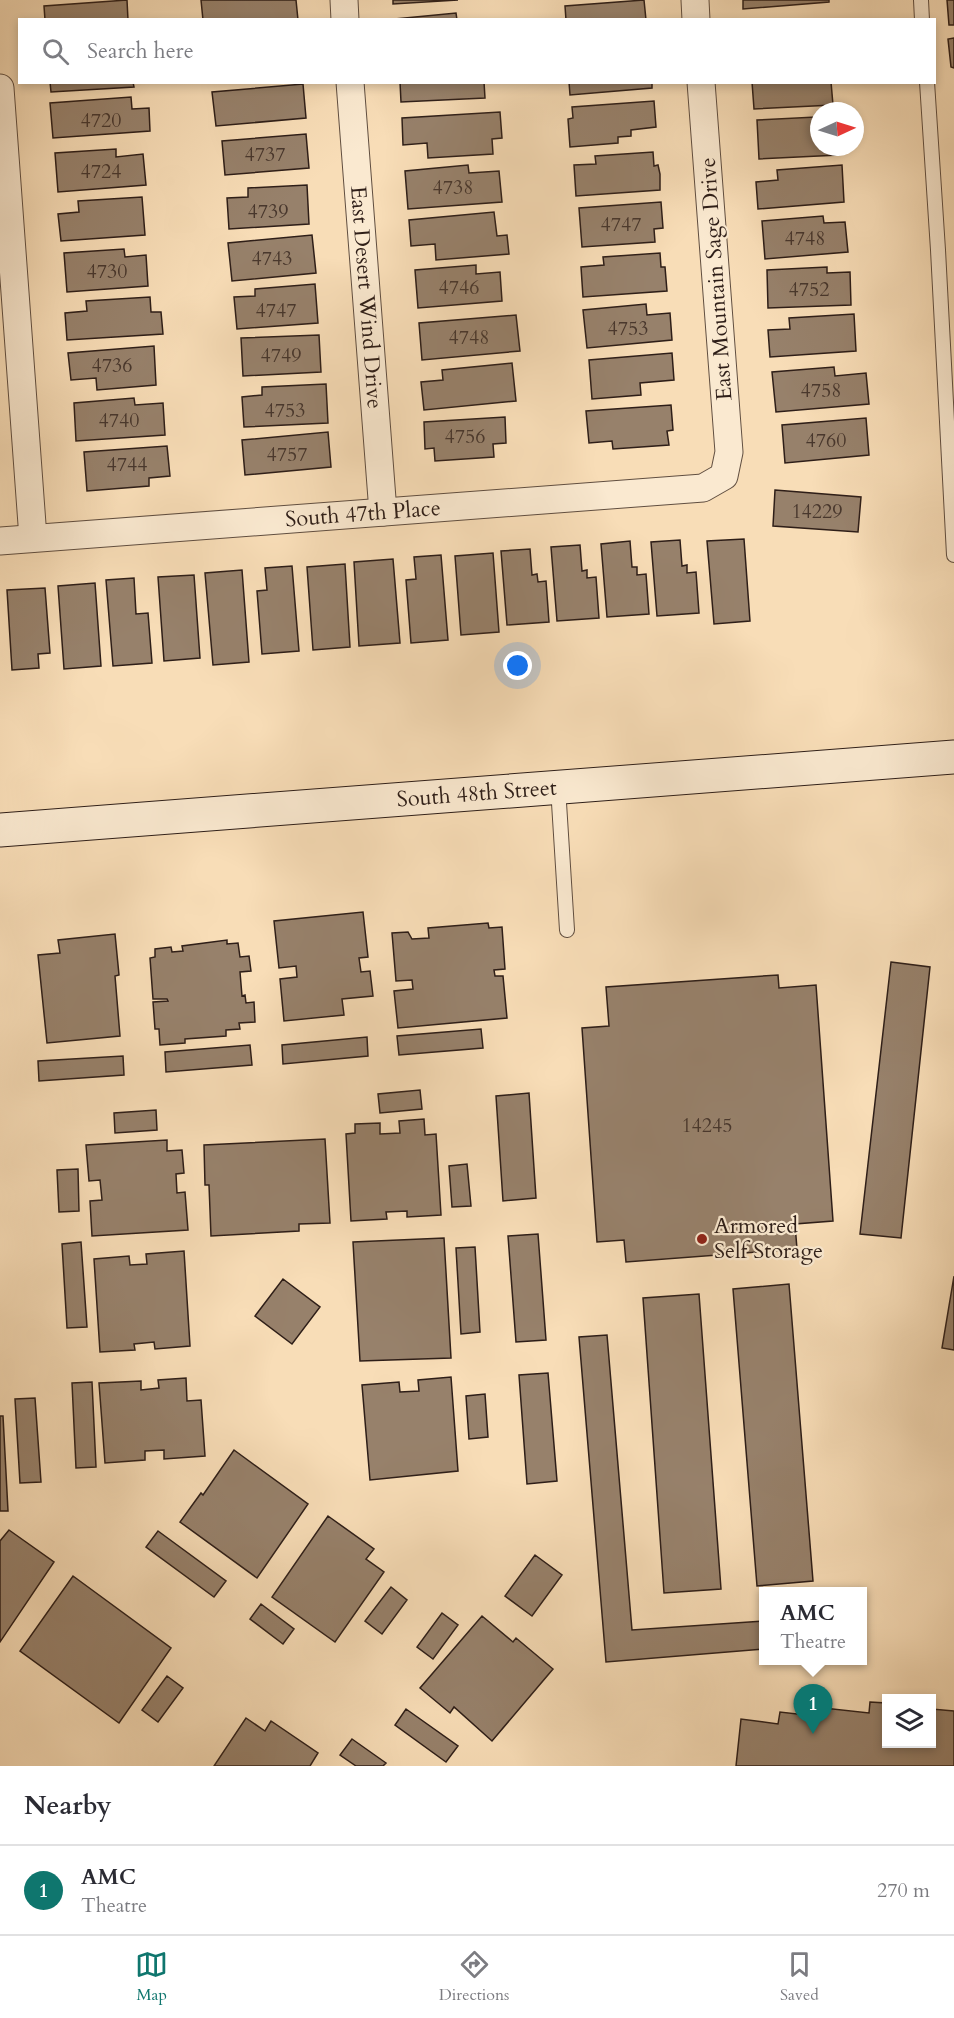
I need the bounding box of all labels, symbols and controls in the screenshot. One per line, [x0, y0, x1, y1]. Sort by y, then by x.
search box [18, 18, 936, 84]
icon: search [39, 35, 72, 68]
text: Search here [87, 36, 194, 66]
north arrow [810, 102, 864, 156]
house number: 4720 [81, 107, 121, 134]
house number: 4737 [245, 141, 285, 168]
street label: East Mountain Sage Drive [693, 156, 739, 402]
house number: 4724 [81, 158, 121, 185]
house number: 4738 [433, 174, 473, 201]
street label: East Desert Wind Drive [343, 185, 390, 410]
house number: 4739 [248, 198, 288, 225]
house number: 4747 [601, 211, 641, 238]
house number: 4748 [785, 225, 825, 252]
house number: 4743 [252, 245, 292, 272]
house number: 4730 [87, 258, 127, 285]
house number: 4746 [439, 274, 479, 301]
house number: 4752 [789, 276, 829, 303]
house number: 4747 [256, 297, 296, 324]
house number: 4753 [608, 315, 648, 342]
house number: 4748 [449, 324, 489, 351]
house number: 4749 [261, 342, 301, 369]
house number: 4736 [92, 352, 132, 379]
house number: 4758 [801, 377, 841, 404]
house number: 4753 [265, 397, 305, 424]
house number: 4740 [99, 407, 139, 434]
house number: 4756 [445, 423, 485, 450]
house number: 4760 [806, 427, 846, 454]
house number: 4757 [267, 441, 307, 468]
house number: 4744 [107, 451, 147, 478]
street label: South 47th Place [284, 493, 442, 534]
house number: 14229 [791, 498, 843, 525]
your location [503, 651, 532, 680]
street label: South 48th Street [395, 772, 558, 815]
house number: 14245 [681, 1112, 733, 1139]
place label: Armored Self Storage [714, 1211, 823, 1266]
marker: Armored Self Storage [695, 1232, 709, 1246]
popup [759, 1587, 867, 1665]
text: AMC [780, 1598, 835, 1628]
text: Theatre [780, 1628, 846, 1655]
pin: 1 [794, 1684, 832, 1734]
map controls [882, 1694, 936, 1748]
button: layers [882, 1694, 936, 1748]
text: Nearby [24, 1788, 112, 1823]
text: AMC [81, 1862, 136, 1892]
text: 1 [38, 1877, 49, 1904]
text: 270 m [877, 1877, 930, 1904]
text: Theatre [81, 1892, 147, 1919]
tab: Map [135, 1948, 168, 2006]
tab: Directions [439, 1948, 509, 2006]
tab: Saved [780, 1948, 819, 2006]

